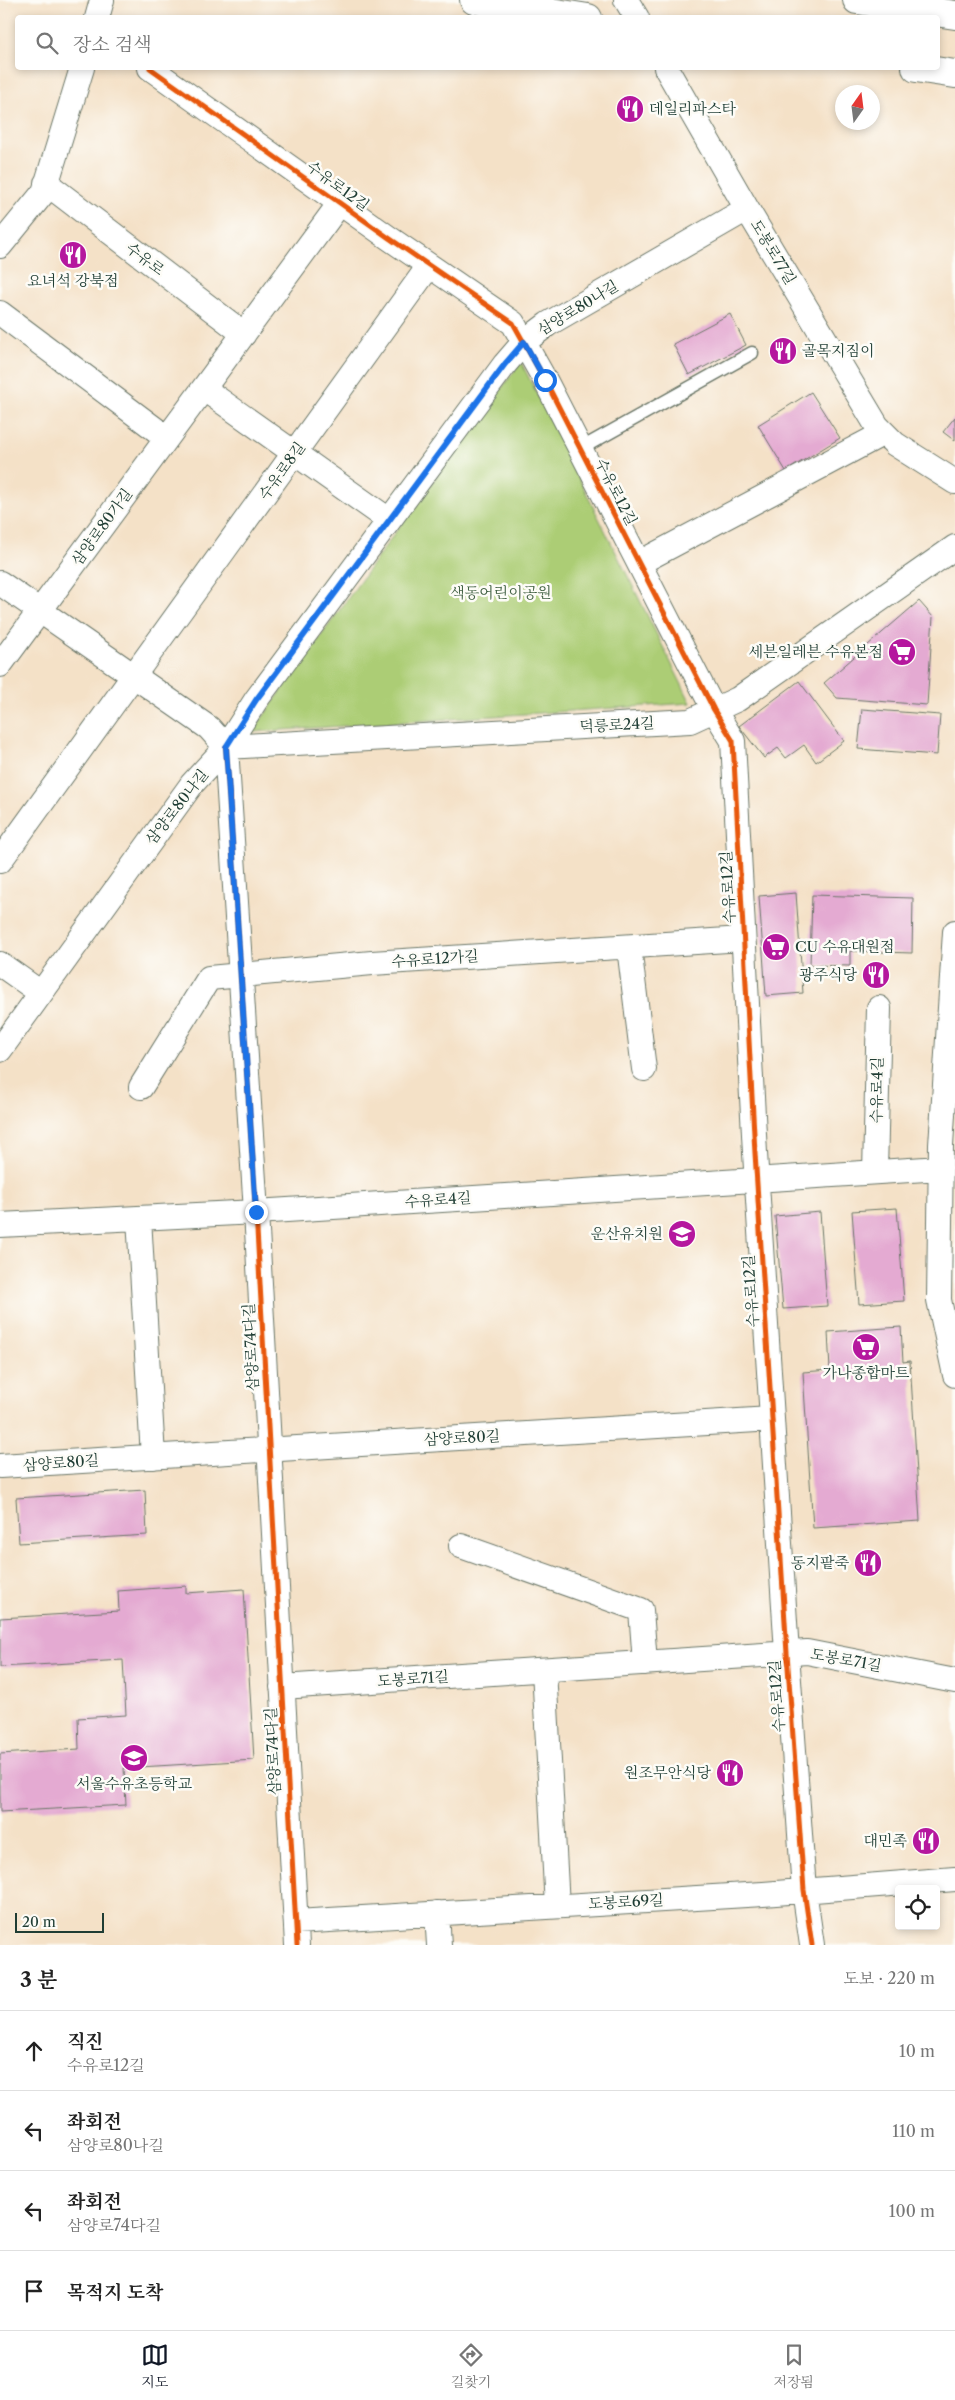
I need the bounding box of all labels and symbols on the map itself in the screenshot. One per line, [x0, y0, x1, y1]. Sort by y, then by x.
north arrow [835, 85, 880, 130]
restaurant icon: 데일리파스타 [615, 94, 645, 124]
place label: 데일리파스타 [649, 99, 736, 118]
street label: 수유로12길 [303, 156, 373, 215]
street label: 도봉로77길 [747, 216, 800, 288]
street label: 수유로 [122, 238, 169, 280]
restaurant icon: 요녀석 강북점 [58, 240, 88, 270]
place label: 요녀석 강북점 [28, 271, 118, 290]
street label: 삼양로80나길 [534, 276, 622, 339]
restaurant icon: 골목지짐이 [768, 336, 798, 366]
place label: 골목지짐이 [802, 341, 874, 360]
route start [534, 369, 557, 392]
street label: 수유로8길 [254, 438, 309, 503]
street label: 수유로12길 [591, 455, 641, 529]
street label: 삼양로80가길 [67, 484, 136, 569]
park label: 색동어린이공원 [450, 583, 552, 602]
supermarket icon: 세븐일레븐 수유본점 [887, 637, 917, 667]
place label: 세븐일레븐 수유본점 [749, 642, 883, 661]
street label: 덕릉로24길 [579, 713, 655, 736]
street label: 삼양로80나길 [141, 765, 212, 848]
street label: 수유로12길 [716, 850, 739, 924]
supermarket icon: CU 수유대원점 [761, 932, 791, 962]
place label: CU 수유대원점 [795, 937, 895, 956]
street label: 수유로12가길 [391, 946, 479, 971]
restaurant icon: 광주식당 [861, 960, 891, 990]
place label: 광주식당 [799, 965, 858, 984]
street label: 수유로4길 [866, 1057, 887, 1123]
street label: 수유로4길 [404, 1188, 472, 1211]
route end [245, 1201, 268, 1224]
school or university icon: 운산유치원 [667, 1219, 697, 1249]
place label: 운산유치원 [591, 1224, 663, 1243]
street label: 수유로12길 [738, 1254, 763, 1328]
street label: 삼양로74다길 [239, 1303, 262, 1391]
supermarket icon: 가나종합마트 [851, 1332, 881, 1362]
place label: 가나종합마트 [823, 1363, 910, 1382]
street label: 삼양로80길 [423, 1426, 501, 1449]
street label: 삼양로80길 [22, 1450, 100, 1475]
restaurant icon: 동지팥죽 [853, 1548, 883, 1578]
place label: 동지팥죽 [791, 1553, 850, 1572]
street label: 도봉로71길 [809, 1644, 883, 1675]
street label: 수유로12길 [764, 1659, 789, 1733]
street label: 도봉로71길 [377, 1667, 449, 1690]
street label: 삼양로74다길 [261, 1707, 284, 1795]
school or university icon: 서울수유초등학교 [119, 1743, 149, 1773]
restaurant icon: 원조무안식당 [715, 1758, 745, 1788]
place label: 원조무안식당 [624, 1763, 711, 1782]
place label: 서울수유초등학교 [76, 1774, 192, 1793]
restaurant icon: 대민족 [911, 1826, 941, 1856]
place label: 대민족 [864, 1831, 907, 1850]
street label: 도봉로69길 [588, 1890, 664, 1913]
scale bar [15, 1910, 104, 1933]

